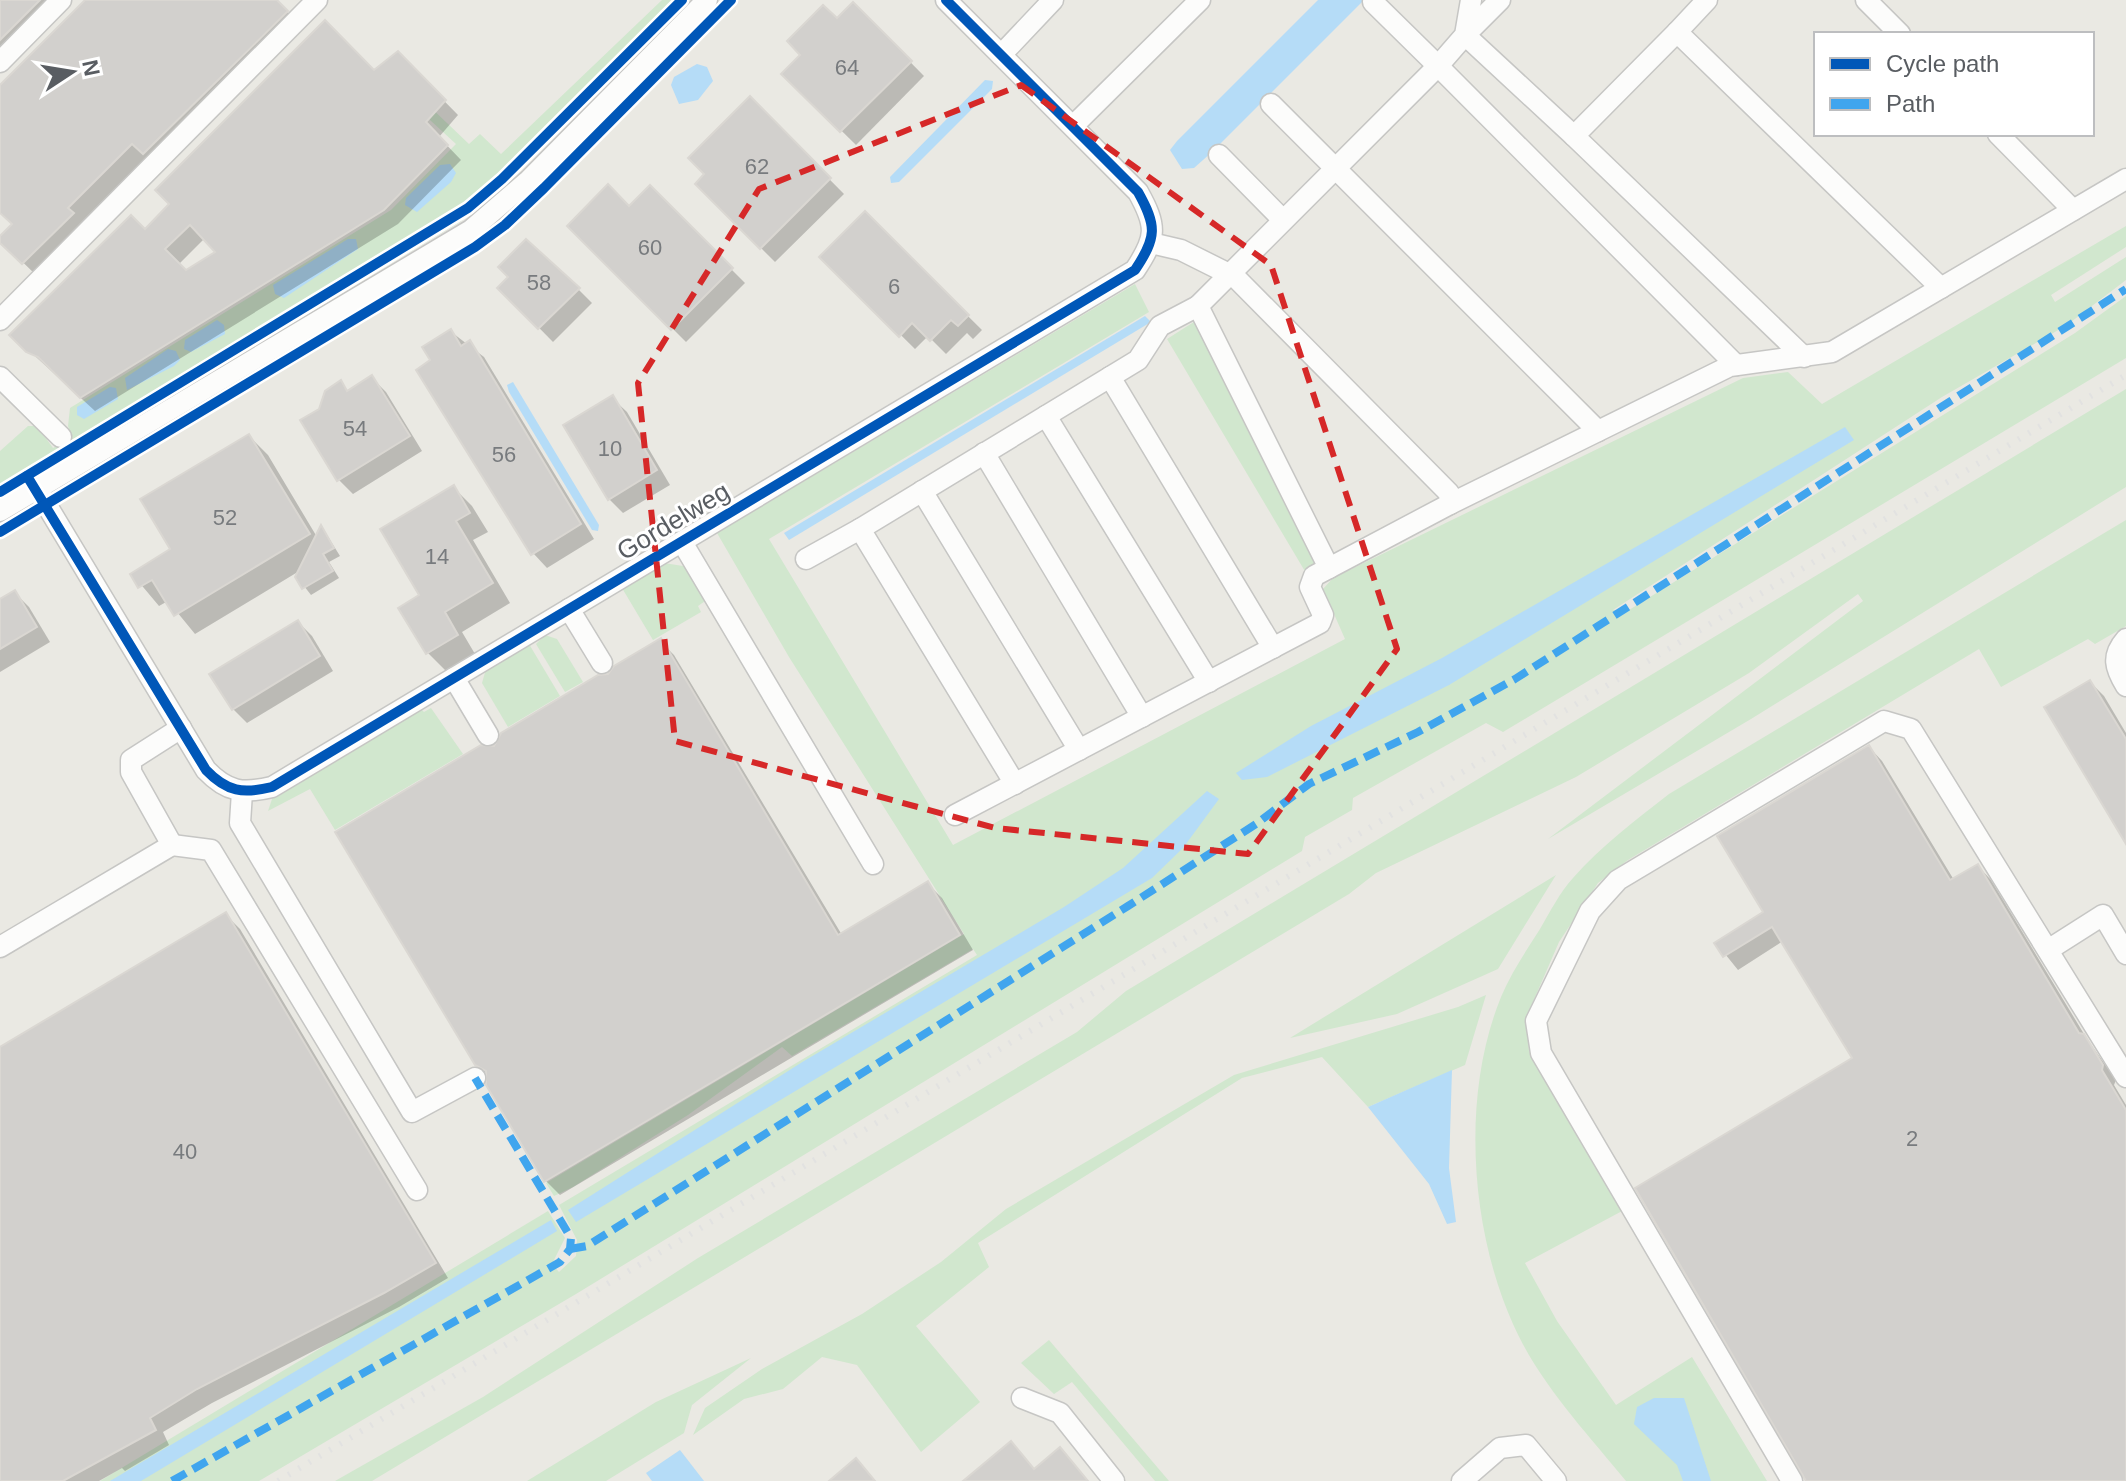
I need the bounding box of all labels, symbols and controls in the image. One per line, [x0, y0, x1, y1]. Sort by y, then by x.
north arrow [32, 32, 112, 112]
legend [1814, 32, 2094, 136]
text: Cycle path [1886, 50, 1999, 77]
house number: 64 [835, 55, 859, 80]
text: N [77, 58, 105, 78]
text: Path [1886, 90, 1935, 117]
house number: 62 [745, 154, 769, 179]
house number: 60 [638, 235, 662, 260]
house number: 58 [527, 270, 551, 295]
house number: 6 [888, 274, 900, 299]
house number: 54 [343, 416, 367, 441]
house number: 10 [598, 436, 622, 461]
house number: 56 [492, 442, 516, 467]
street label: Gordelweg [611, 476, 735, 566]
house number: 52 [213, 505, 237, 530]
house number: 14 [425, 544, 449, 569]
house number: 2 [1906, 1126, 1918, 1151]
house number: 40 [173, 1139, 197, 1164]

